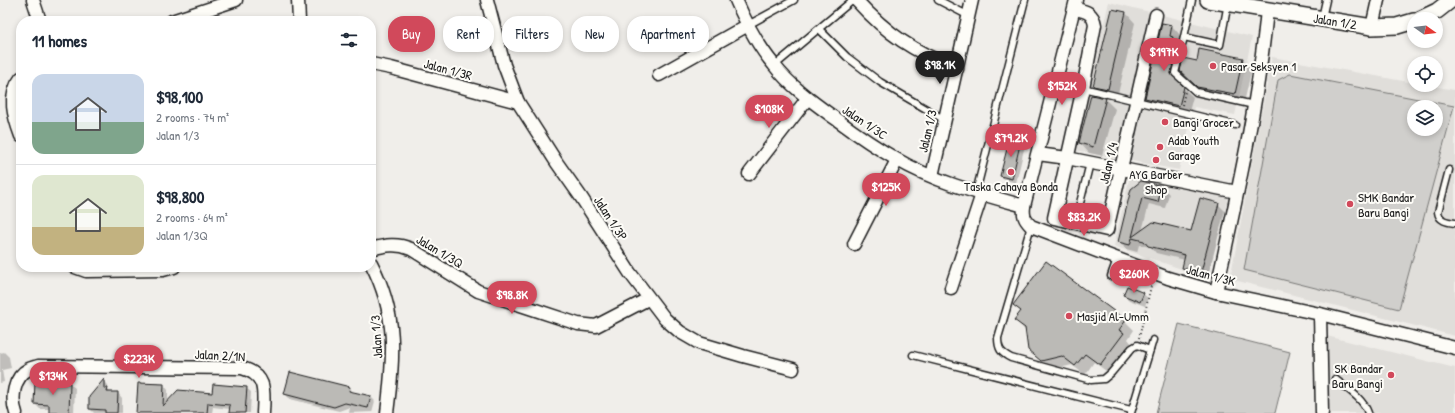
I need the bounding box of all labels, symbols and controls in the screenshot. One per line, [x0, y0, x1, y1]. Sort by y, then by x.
street label: Jalan 1/2 [1312, 9, 1358, 33]
north arrow [1407, 12, 1443, 48]
map controls [1407, 12, 1443, 136]
chip: Buy [388, 16, 435, 52]
chip: Rent [443, 16, 494, 52]
chip: Filters [502, 16, 563, 52]
chip: New [571, 16, 619, 52]
chip: Apartment [627, 16, 709, 52]
text: 11 homes [32, 29, 87, 52]
icon: filters [338, 29, 360, 51]
pin: $197K [1136, 38, 1192, 72]
text: $197K [1149, 42, 1179, 60]
pin: $98.1K [907, 51, 973, 85]
street label: Jalan 1/3R [422, 54, 474, 84]
text: $98.1K [924, 55, 956, 73]
button: locate [1407, 56, 1443, 92]
place label: Pasar Seksyen 1 [1221, 57, 1297, 75]
marker: Pasar Seksyen 1 [1208, 61, 1218, 71]
pin: $152K [1034, 72, 1090, 106]
text: $152K [1047, 76, 1077, 94]
text: $98,100 [156, 85, 203, 108]
icon: home [64, 90, 112, 138]
pin: $108K [741, 95, 797, 129]
text: $108K [754, 99, 784, 117]
street label: Jalan 1/3C [839, 100, 891, 144]
button: layers [1407, 100, 1443, 136]
text: 2 rooms · 74 m² [156, 108, 229, 126]
street label: Jalan 1/3 [913, 108, 941, 154]
place label: Bangi Grocer [1173, 113, 1234, 131]
marker: Bangi Grocer [1160, 117, 1170, 127]
pin: $79.2K [978, 124, 1044, 158]
text: Jalan 1/3 [156, 126, 199, 144]
text: $79.2K [994, 128, 1028, 146]
place label: Adab Youth Garage [1168, 131, 1220, 164]
street label: Jalan 1/4 [1094, 140, 1122, 186]
marker: Adab Youth Garage [1155, 142, 1165, 152]
marker: AYG Barber Shop [1151, 155, 1161, 165]
place label: AYG Barber Shop [1129, 165, 1183, 198]
marker: Taska Cahaya Bonda [1006, 167, 1016, 177]
pin: $125K [858, 173, 914, 207]
text: $125K [871, 177, 901, 195]
place label: Taska Cahaya Bonda [964, 177, 1058, 195]
text: $98,800 [156, 185, 204, 208]
place label: SMK Bandar Baru Bangi [1358, 188, 1414, 221]
icon: home [64, 191, 112, 239]
street label: Jalan 1/3P [590, 192, 632, 244]
marker: SMK Bandar Baru Bangi [1345, 199, 1355, 209]
pin: $83.2K [1051, 203, 1117, 237]
text: $83.2K [1067, 207, 1101, 225]
text: 2 rooms · 64 m² [156, 208, 228, 226]
text: Jalan 1/3Q [156, 226, 208, 244]
street label: Jalan 1/3Q [413, 230, 467, 272]
pin: $260K [1106, 260, 1162, 294]
street label: Jalan 1/3K [1184, 260, 1238, 290]
text: $260K [1119, 264, 1149, 282]
pin: $98.8K [479, 281, 545, 315]
text: $98.8K [496, 285, 528, 303]
place label: Masjid Al-Umm [1077, 307, 1149, 325]
marker: Masjid Al-Umm [1064, 311, 1074, 321]
street label: Jalan 1/3 [365, 315, 386, 359]
pin: $223K [111, 345, 167, 379]
street label: Jalan 2/1N [194, 345, 246, 365]
text: $223K [123, 349, 155, 367]
place label: SK Bandar Baru Bangi [1332, 359, 1383, 392]
pin: $134K [25, 362, 81, 396]
text: $134K [39, 366, 67, 384]
marker: SK Bandar Baru Bangi [1386, 370, 1396, 380]

